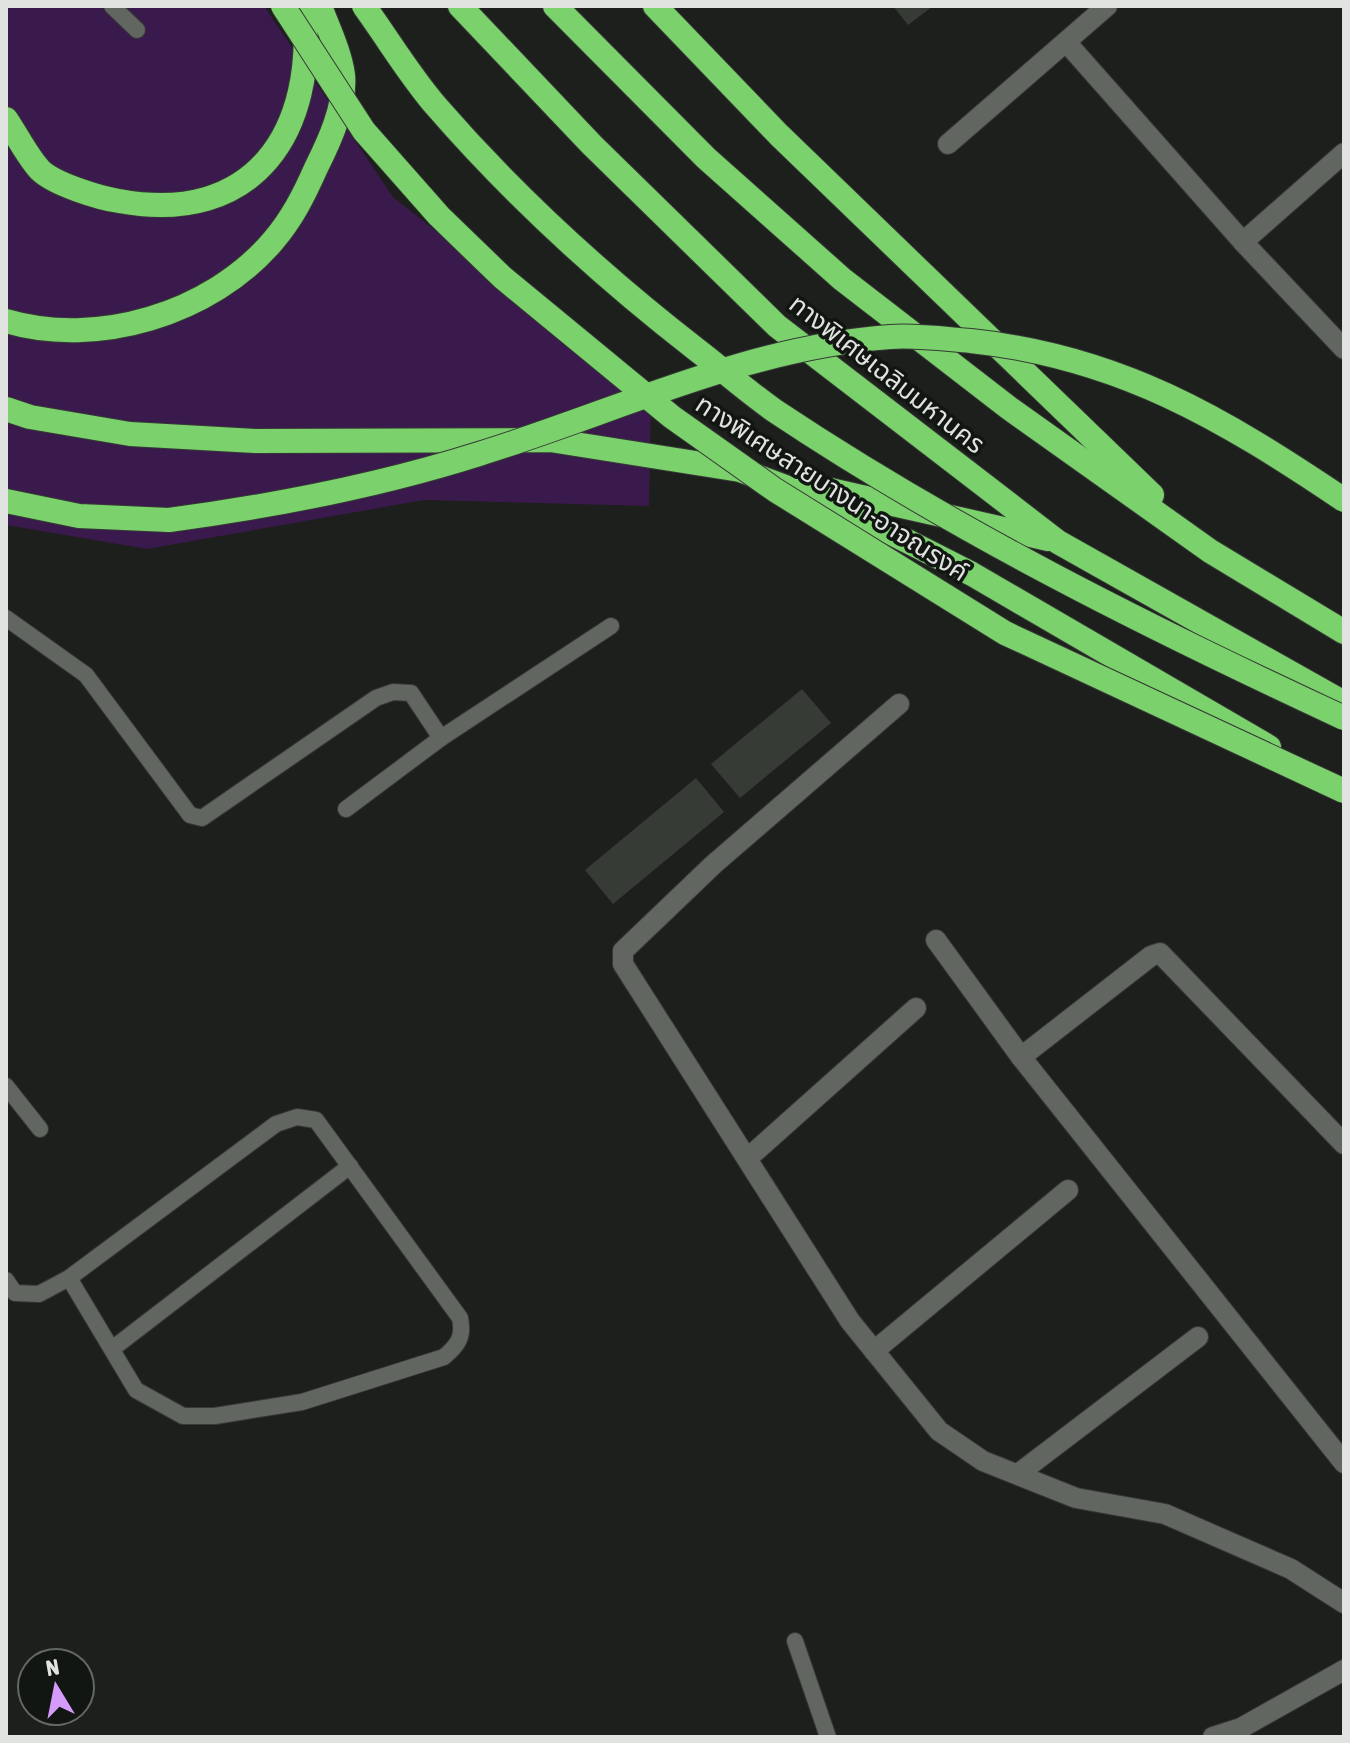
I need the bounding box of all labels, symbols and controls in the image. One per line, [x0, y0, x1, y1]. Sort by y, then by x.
street label: ทางพิเศษเฉลิมมหานคร [784, 289, 990, 459]
street label: ทางพิเศษสายบางนา-อาจณรงค์ [690, 389, 974, 587]
north arrow [16, 1647, 96, 1727]
text: N [44, 1653, 61, 1681]

